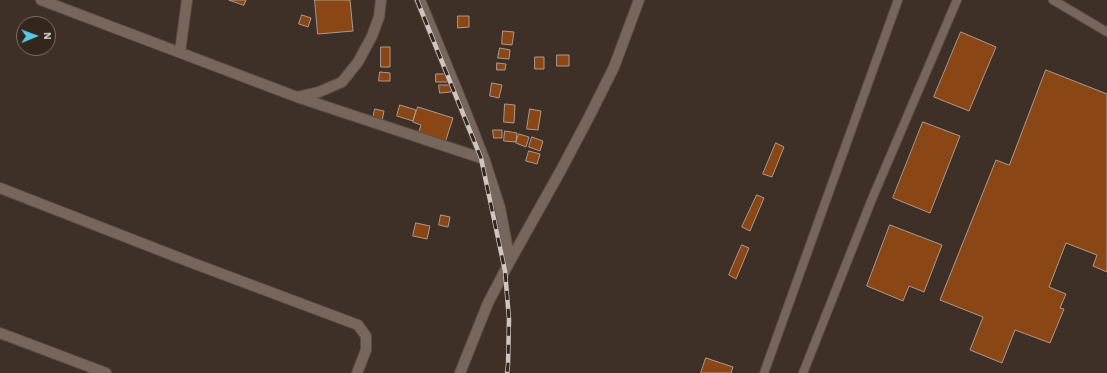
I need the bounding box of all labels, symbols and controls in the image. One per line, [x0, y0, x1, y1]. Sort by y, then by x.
north arrow [16, 16, 56, 56]
text: N [42, 32, 53, 40]

